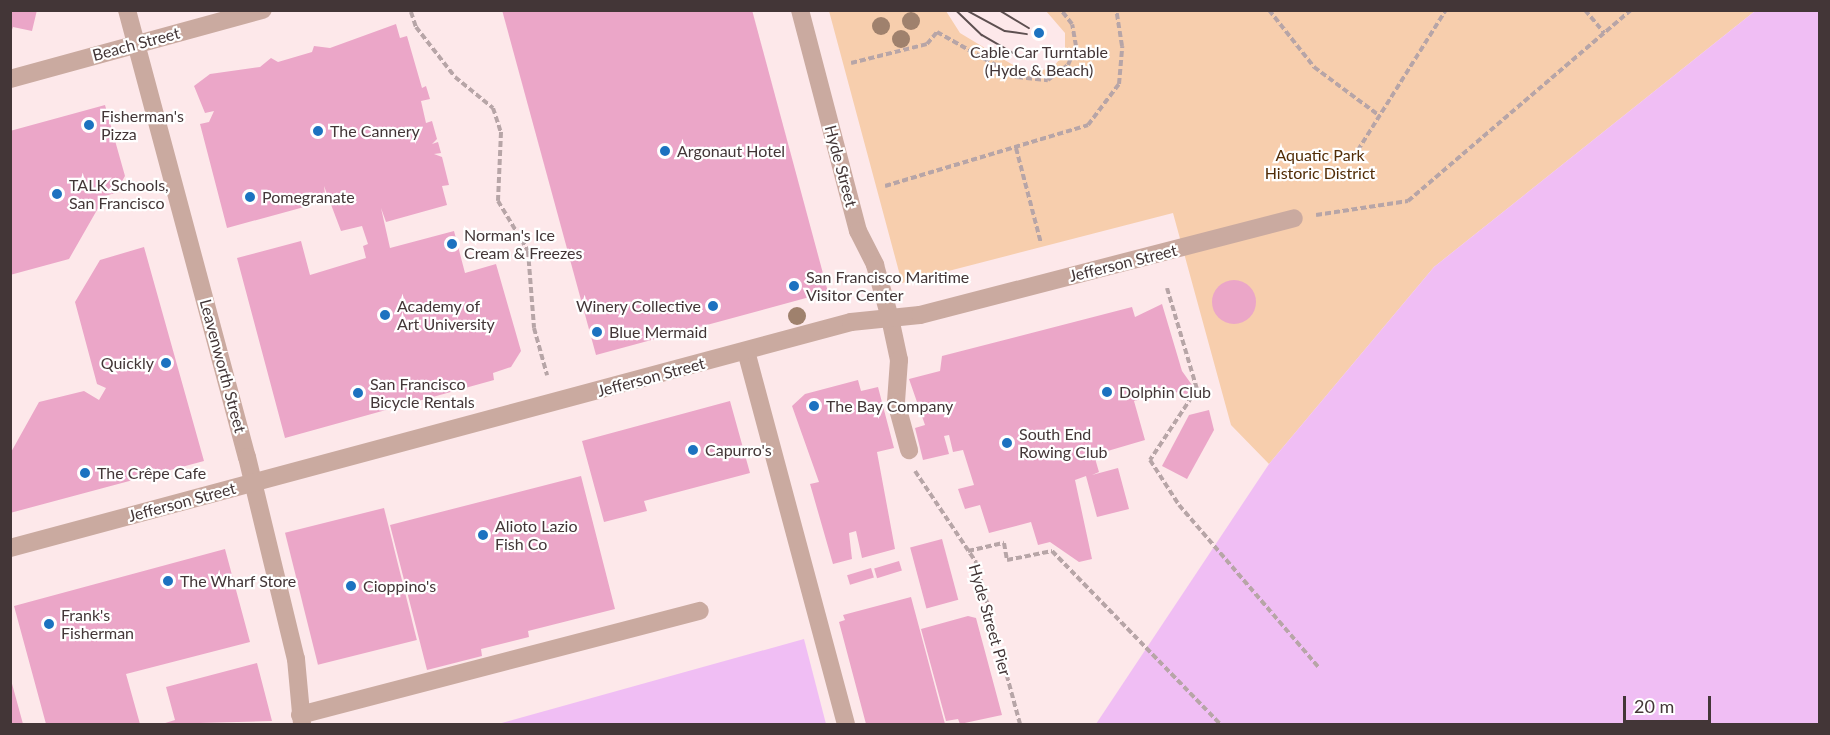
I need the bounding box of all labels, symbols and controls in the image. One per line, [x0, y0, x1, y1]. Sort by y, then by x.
street label: Beach Street [90, 23, 182, 65]
marker: Cable Car Turntable (Hyde & Beach) [1032, 26, 1046, 40]
place label: Cable Car Turntable (Hyde & Beach) [970, 42, 1108, 80]
place label: Fisherman's Pizza [101, 106, 184, 144]
marker: Fisherman's Pizza [82, 118, 96, 132]
place label: The Cannery [330, 121, 420, 141]
street label: Hyde Street [821, 123, 861, 209]
marker: The Cannery [311, 124, 325, 138]
place label: Argonaut Hotel [677, 141, 785, 161]
marker: Argonaut Hotel [658, 144, 672, 158]
park label: Aquatic Park Historic District [1265, 145, 1375, 183]
place label: TALK Schools, San Francisco [69, 175, 169, 213]
marker: TALK Schools, San Francisco [50, 187, 64, 201]
place label: Pomegranate [262, 187, 355, 207]
marker: Pomegranate [243, 190, 257, 204]
place label: Norman's Ice Cream & Freezes [464, 225, 582, 263]
marker: Norman's Ice Cream & Freezes [445, 237, 459, 251]
street label: Jefferson Street [1067, 240, 1179, 286]
place label: San Francisco Maritime Visitor Center [806, 267, 969, 305]
marker: San Francisco Maritime Visitor Center [787, 279, 801, 293]
place label: Academy of Art University [397, 296, 495, 334]
place label: Winery Collective [576, 296, 701, 316]
street label: Leavenworth Street [196, 297, 250, 435]
marker: Winery Collective [706, 299, 720, 313]
marker: Academy of Art University [378, 308, 392, 322]
place label: Blue Mermaid [609, 322, 707, 342]
marker: Blue Mermaid [590, 325, 604, 339]
place label: Quickly [101, 353, 154, 373]
street label: Jefferson Street [595, 353, 707, 401]
marker: Quickly [159, 356, 173, 370]
place label: San Francisco Bicycle Rentals [370, 374, 475, 412]
place label: Dolphin Club [1119, 382, 1211, 402]
marker: Dolphin Club [1100, 385, 1114, 399]
marker: San Francisco Bicycle Rentals [351, 386, 365, 400]
place label: The Bay Company [826, 396, 954, 416]
marker: The Bay Company [807, 399, 821, 413]
place label: South End Rowing Club [1019, 424, 1108, 462]
marker: South End Rowing Club [1000, 436, 1014, 450]
place label: Capurro's [705, 440, 772, 460]
marker: Capurro's [686, 443, 700, 457]
place label: The Crêpe Cafe [97, 463, 206, 483]
marker: The Crêpe Cafe [78, 466, 92, 480]
street label: Jefferson Street [126, 478, 238, 526]
place label: Alioto Lazio Fish Co [495, 516, 578, 554]
marker: Alioto Lazio Fish Co [476, 528, 490, 542]
street label: Hyde Street Pier [965, 562, 1015, 678]
place label: The Wharf Store [180, 571, 297, 591]
marker: The Wharf Store [161, 574, 175, 588]
place label: Cioppino's [363, 576, 436, 596]
marker: Cioppino's [344, 579, 358, 593]
place label: Frank's Fisherman [61, 605, 134, 643]
marker: Frank's Fisherman [42, 617, 56, 631]
scale bar [1626, 684, 1714, 722]
text: 20 m [1634, 695, 1674, 717]

